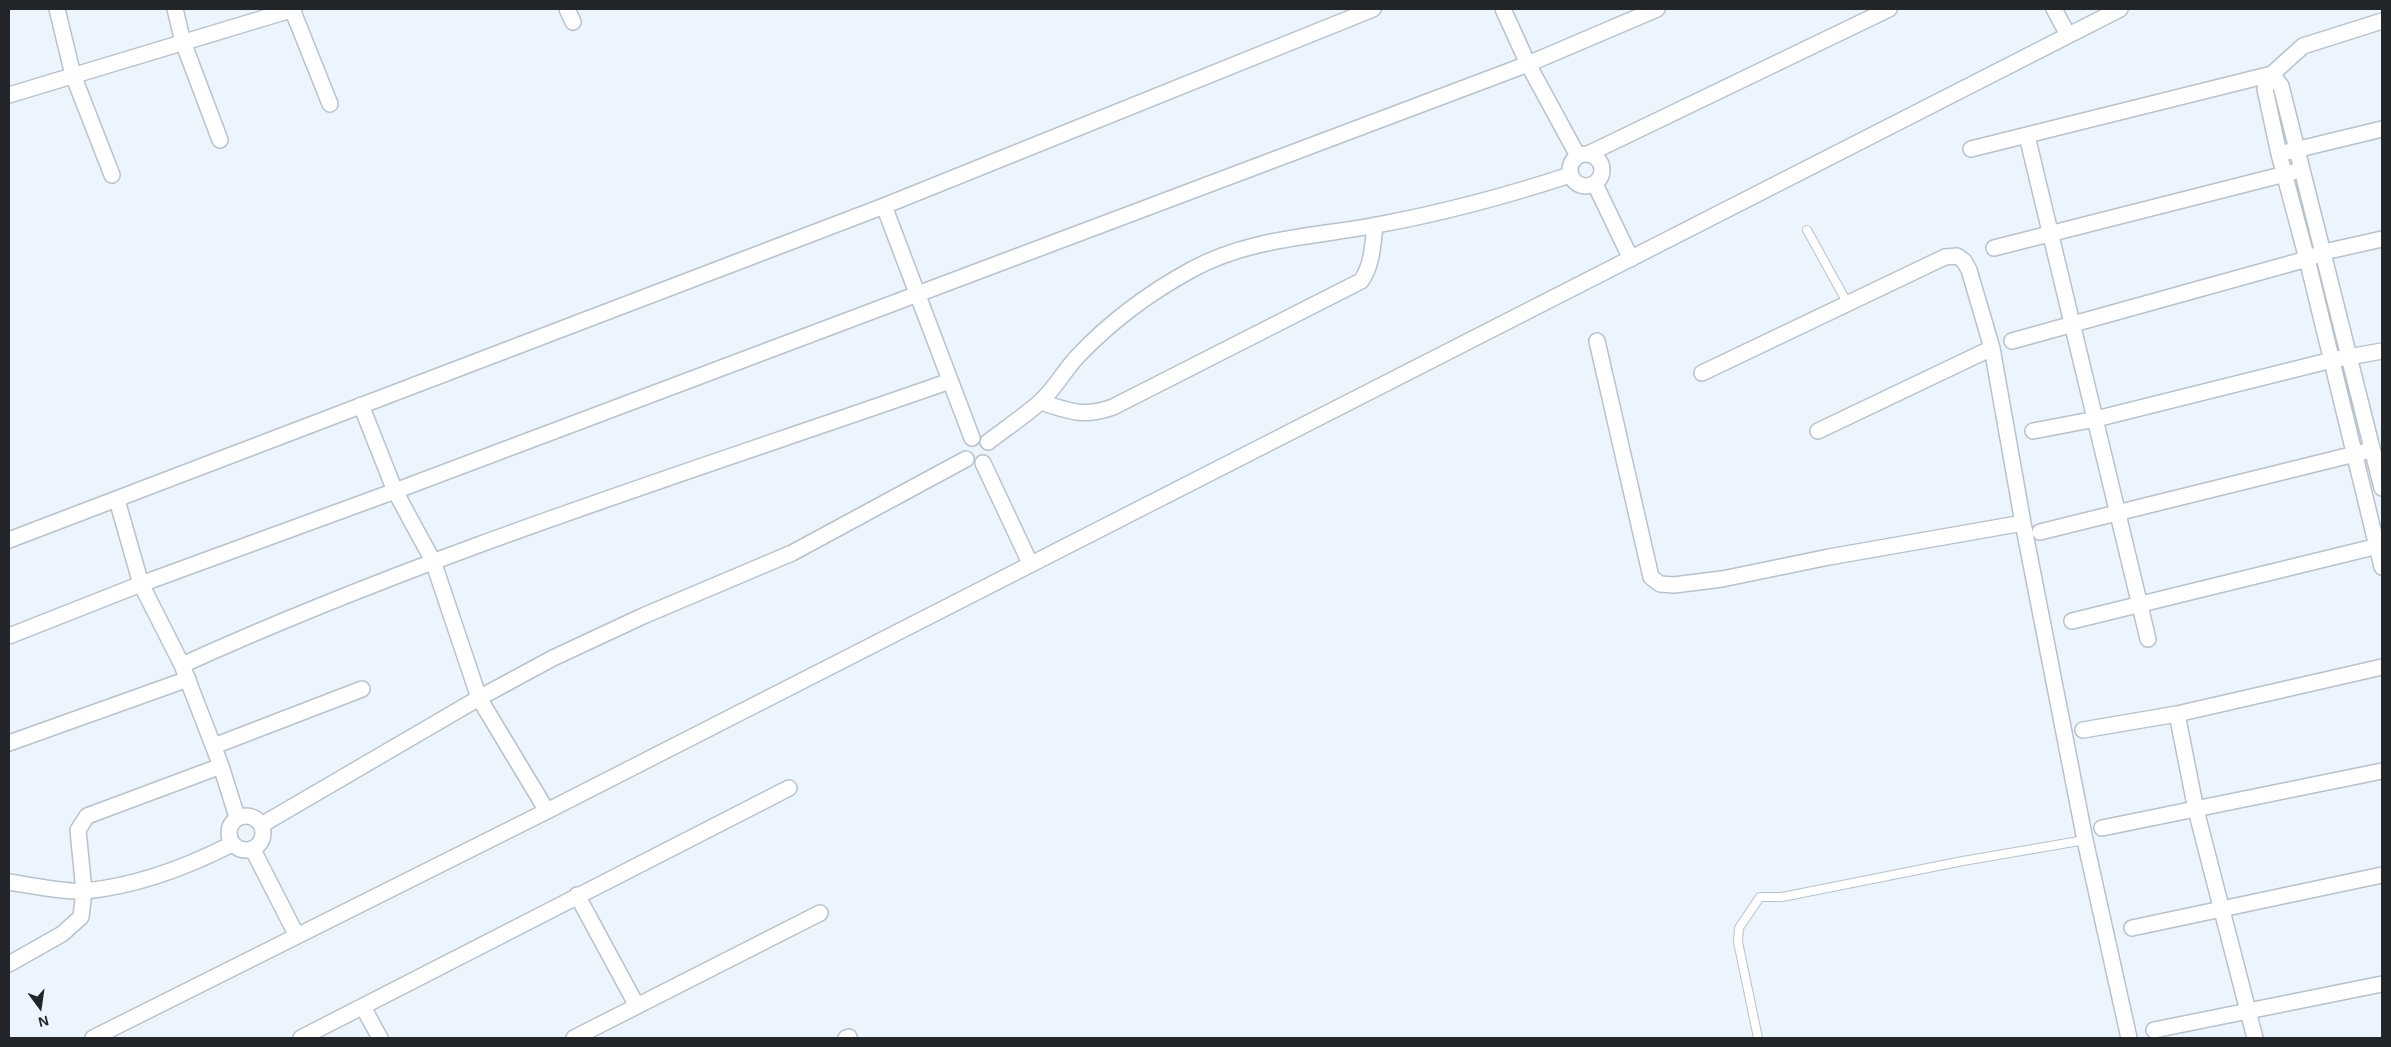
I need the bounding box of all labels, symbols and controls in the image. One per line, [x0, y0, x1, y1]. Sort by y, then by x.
north arrow [15, 982, 65, 1032]
text: N [37, 1013, 50, 1031]

